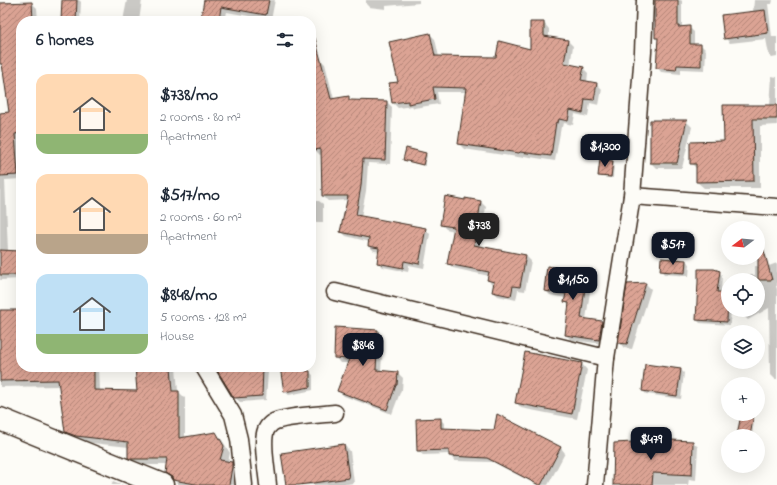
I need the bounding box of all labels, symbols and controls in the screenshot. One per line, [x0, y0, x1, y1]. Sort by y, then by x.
text: 6 homes [36, 28, 94, 53]
icon: filters [274, 29, 296, 51]
text: $738/mo [160, 83, 218, 108]
icon: home [68, 90, 116, 138]
text: 2 rooms · 80 m² [160, 108, 241, 127]
text: Apartment [160, 127, 217, 146]
pin: $1,300 [572, 134, 638, 168]
text: $1,300 [590, 137, 620, 156]
text: $517/mo [160, 183, 220, 208]
icon: home [68, 190, 116, 238]
text: 2 rooms · 60 m² [160, 208, 242, 227]
pin: $738 [455, 213, 503, 247]
text: $738 [467, 216, 491, 235]
north arrow [721, 221, 765, 265]
map controls [721, 221, 765, 473]
text: Apartment [160, 227, 217, 246]
pin: $517 [649, 232, 697, 266]
text: $517 [661, 235, 685, 254]
pin: $1,150 [540, 267, 606, 301]
text: $1,150 [557, 270, 589, 289]
button: locate [721, 273, 765, 317]
text: $848/mo [160, 283, 217, 308]
icon: home [68, 290, 116, 338]
text: 5 rooms · 128 m² [160, 308, 247, 327]
button: layers [721, 325, 765, 369]
text: House [160, 327, 194, 346]
pin: $848 [339, 333, 387, 367]
text: $848 [352, 336, 374, 355]
button: + [721, 377, 765, 421]
pin: $479 [627, 427, 675, 461]
button: − [721, 429, 765, 473]
text: $479 [640, 430, 662, 449]

